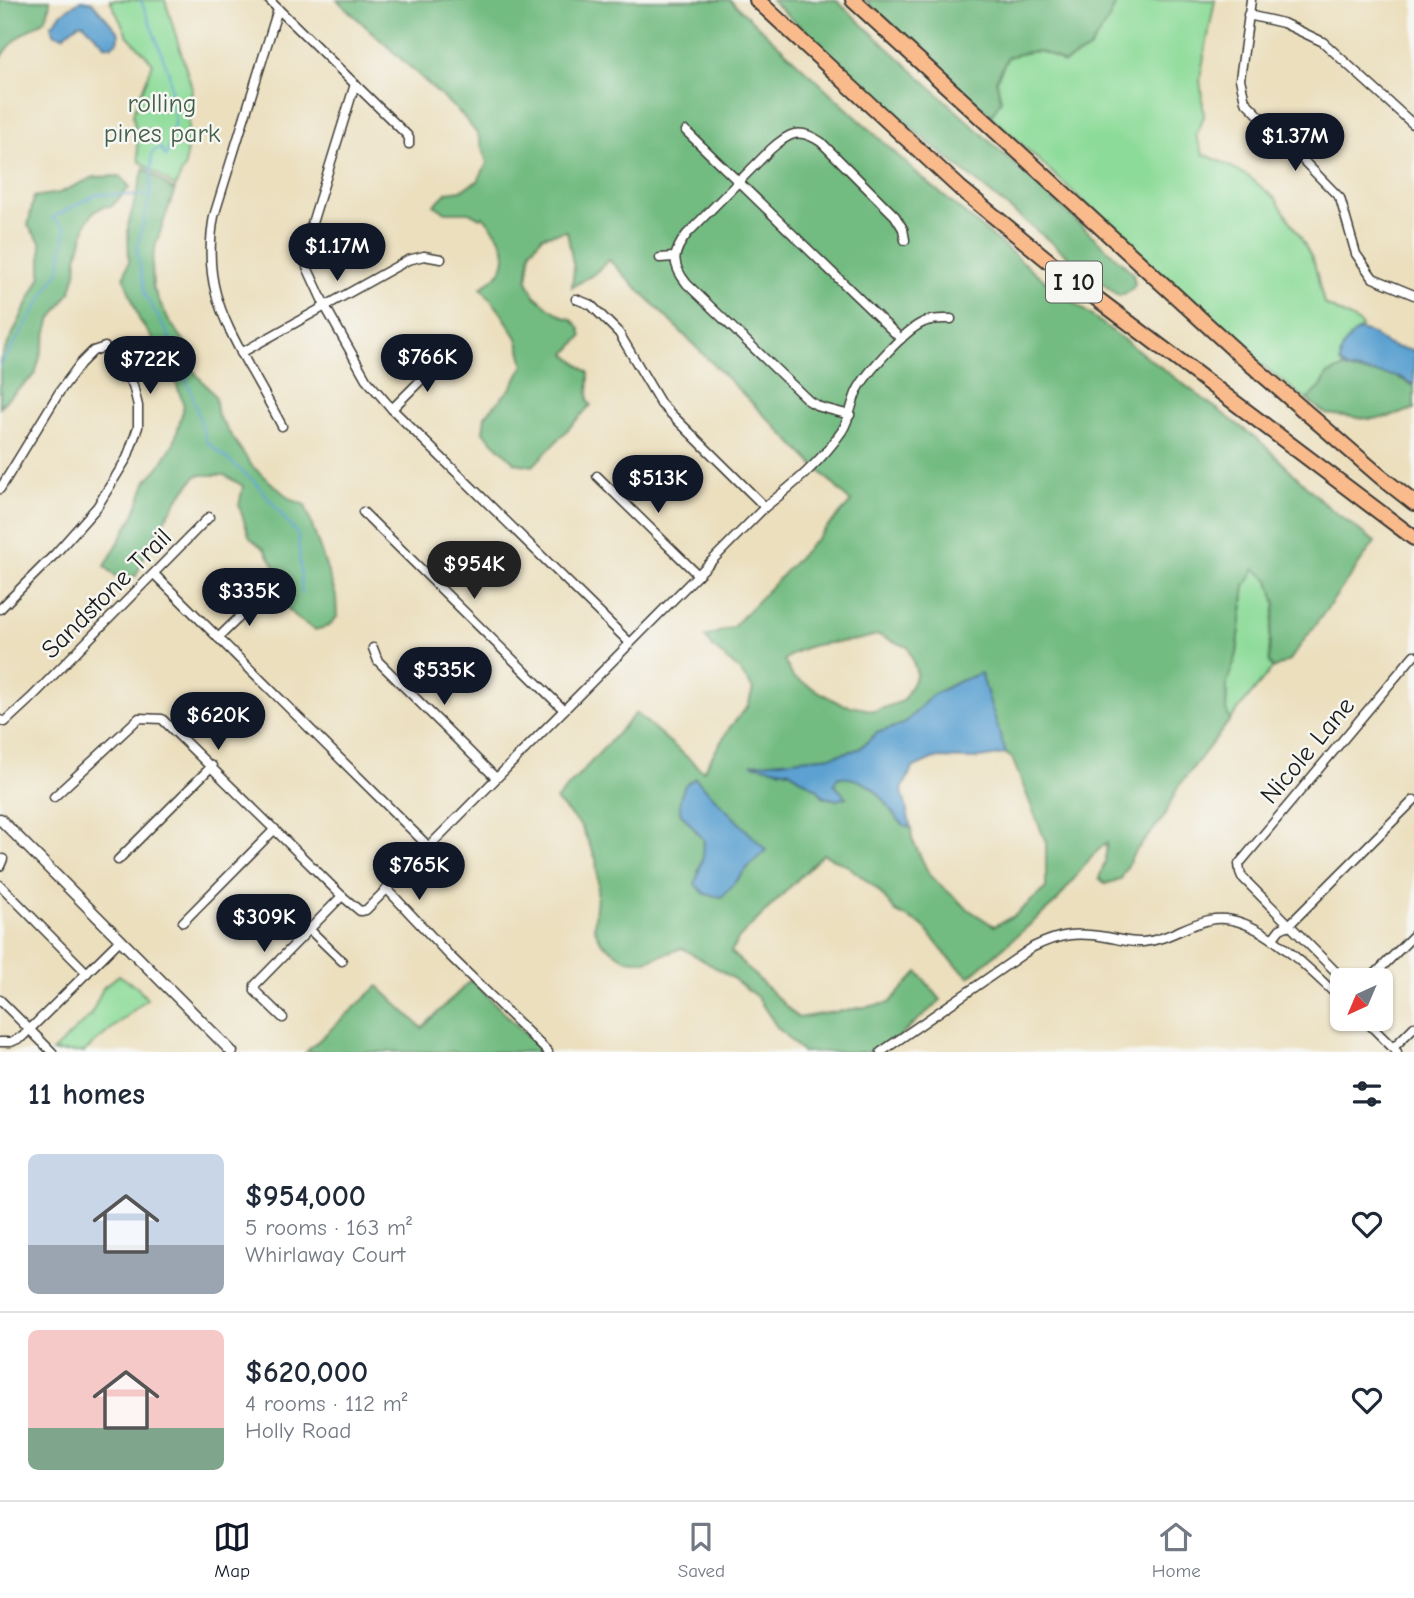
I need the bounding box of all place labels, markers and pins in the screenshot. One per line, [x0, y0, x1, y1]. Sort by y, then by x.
pin: $1.37M [1238, 114, 1352, 173]
pin: $1.17M [280, 224, 394, 283]
pin: $766K [378, 334, 476, 394]
pin: $722K [101, 336, 199, 396]
pin: $513K [609, 456, 707, 515]
pin: $954K [425, 542, 523, 601]
pin: $335K [200, 568, 298, 628]
pin: $535K [395, 648, 493, 707]
pin: $620K [169, 692, 267, 752]
pin: $765K [370, 842, 468, 902]
pin: $309K [215, 894, 313, 954]

